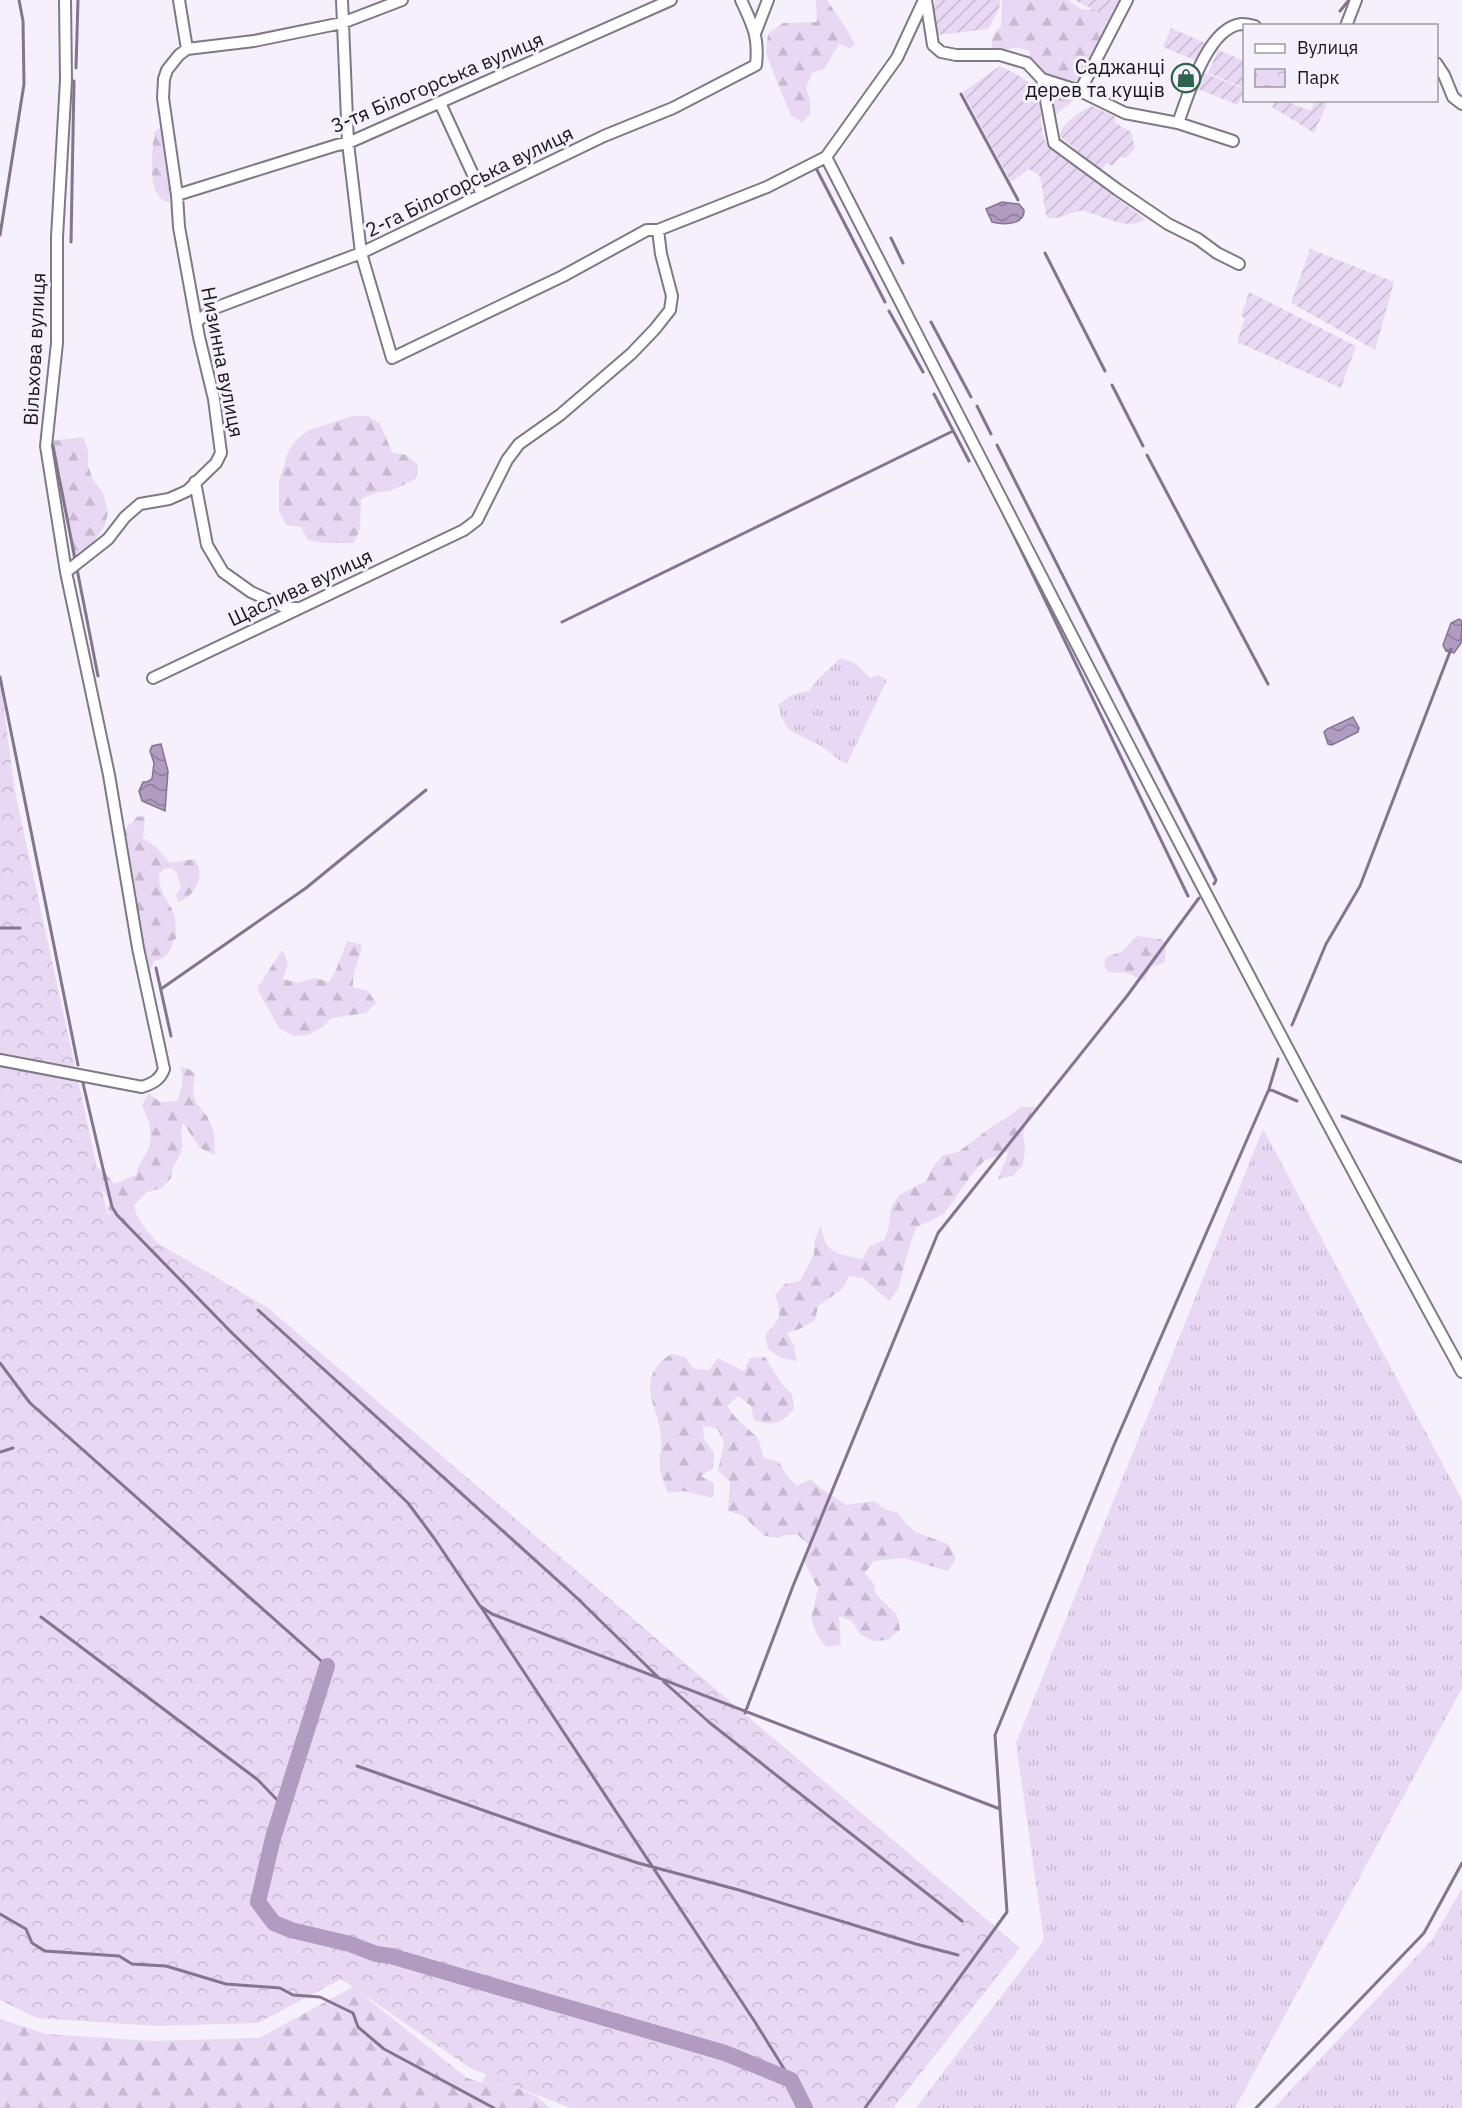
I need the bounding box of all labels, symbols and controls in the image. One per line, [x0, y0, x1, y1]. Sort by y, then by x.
legend [1243, 24, 1438, 102]
street label: 3-тя Білогорська вулиця [327, 25, 547, 139]
text: Вулиця [1297, 36, 1358, 59]
place label: Саджанці дерев та кущів [1025, 53, 1165, 103]
shop icon: Саджанці дерев та кущів [1170, 62, 1202, 94]
text: Парк [1297, 66, 1340, 89]
street label: 2-га Білогорська вулиця [361, 119, 577, 243]
street label: Вільхова вулиця [17, 272, 51, 426]
street label: Низинна вулиця [195, 284, 251, 440]
street label: Щаслива вулиця [223, 542, 377, 632]

